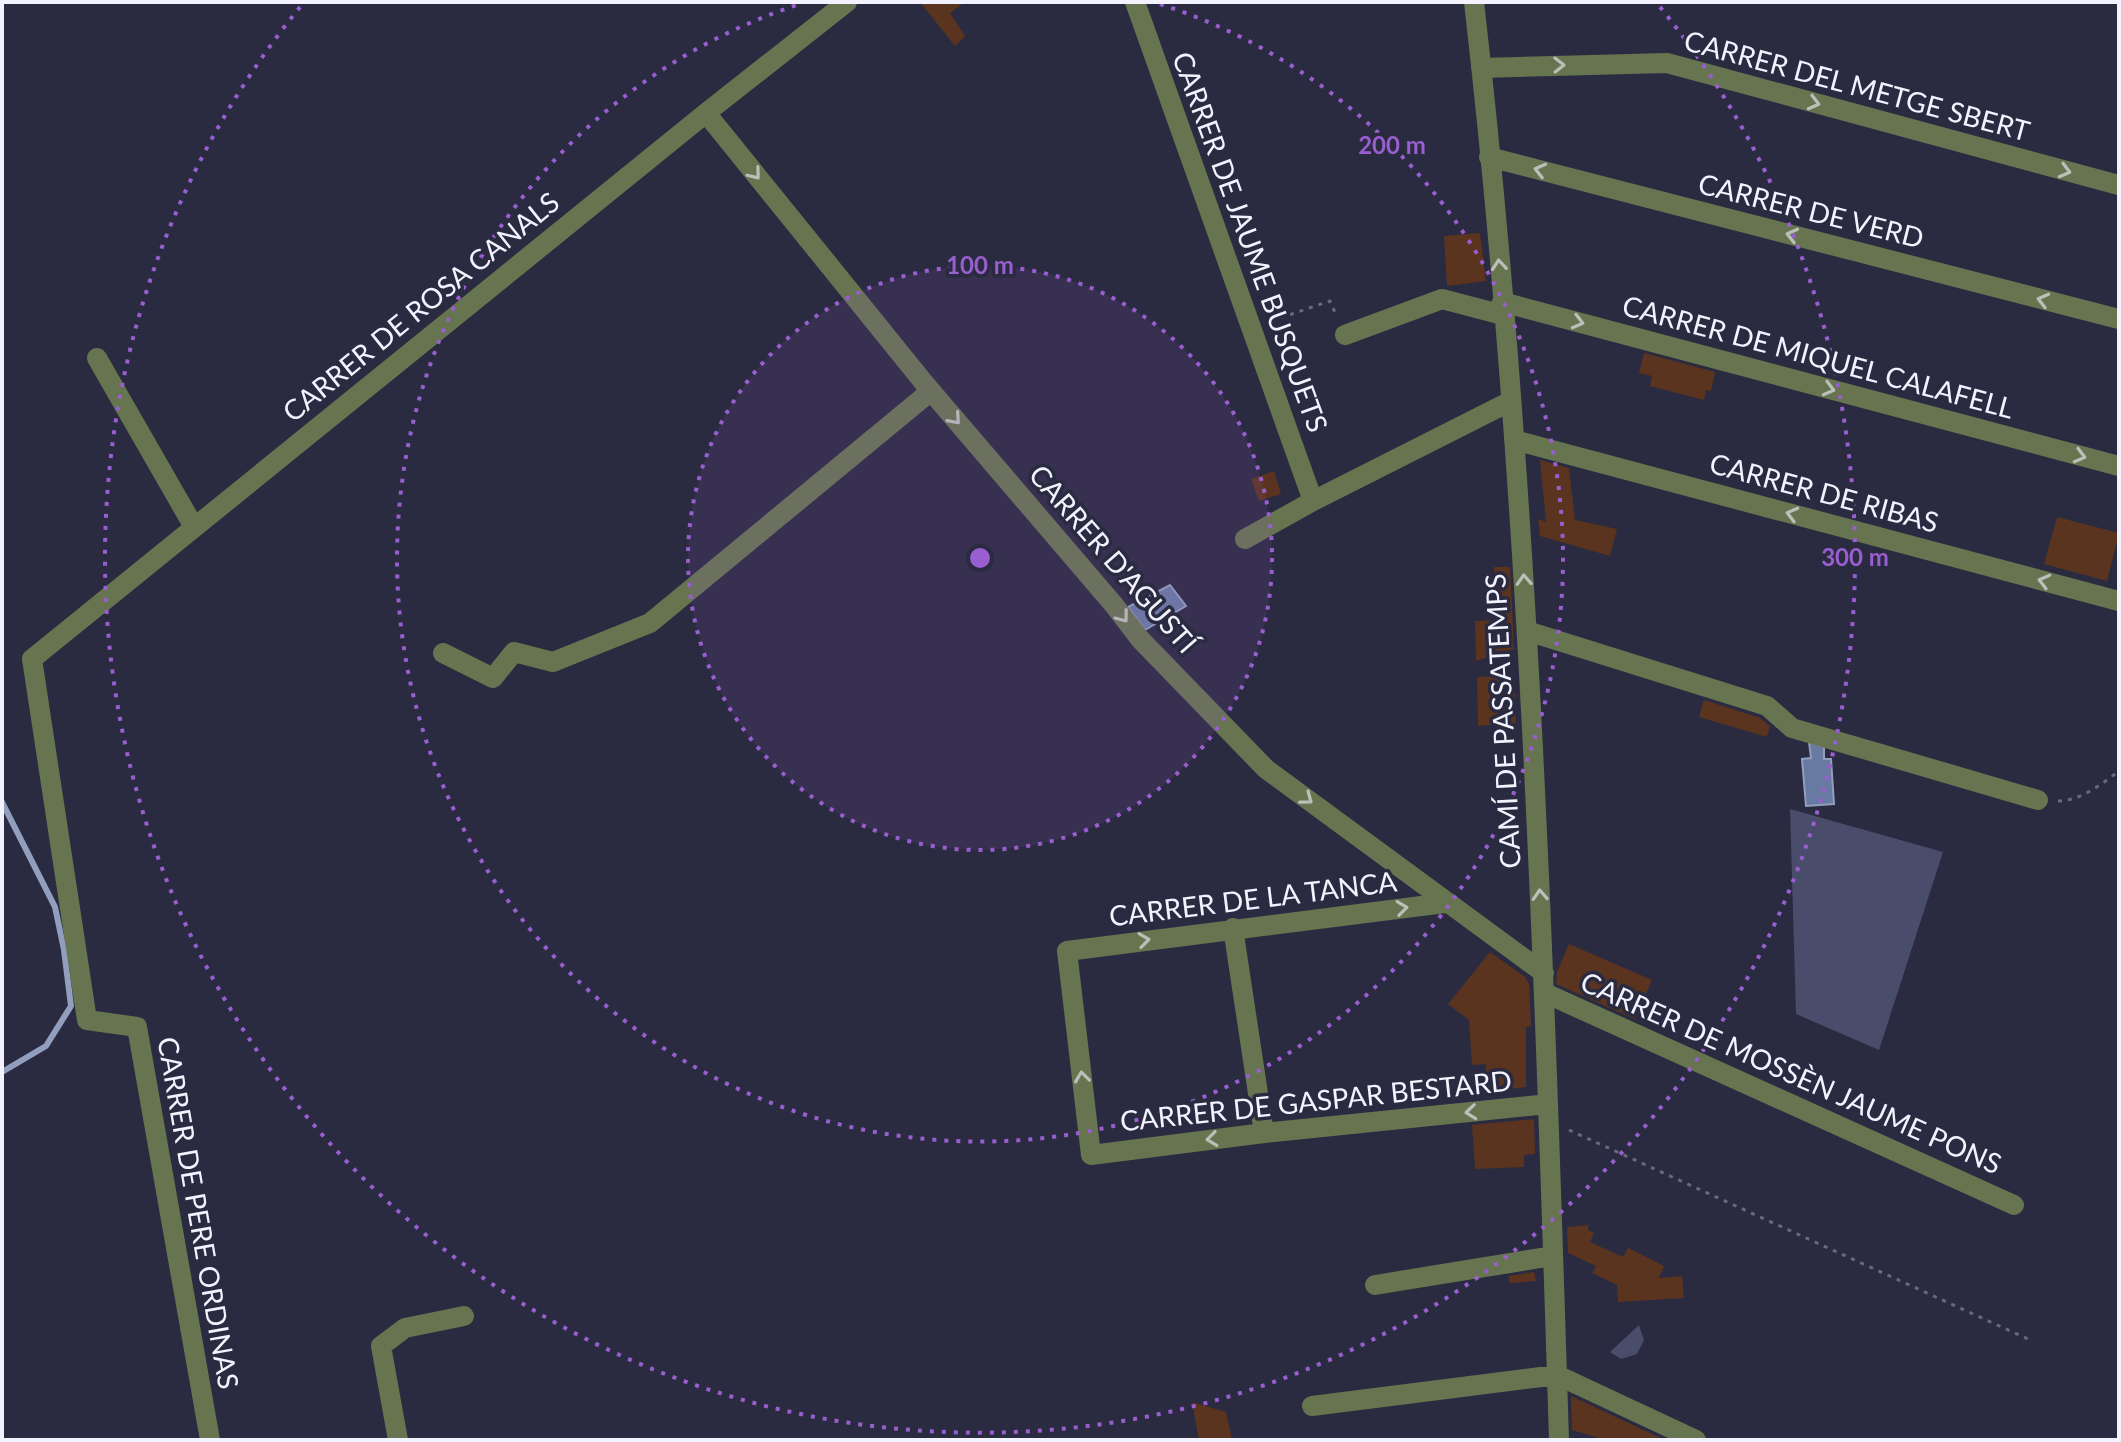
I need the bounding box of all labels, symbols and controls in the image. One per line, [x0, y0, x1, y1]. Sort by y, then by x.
street label: CARRER DEL METGE SBERT [1681, 23, 2034, 148]
street label: CARRER DE JAUME BUSQUETS [1166, 47, 1336, 436]
one-way arrow [1553, 57, 1566, 74]
one-way arrow [1807, 93, 1821, 110]
text: 200 m [1358, 130, 1426, 159]
one-way arrow [2057, 161, 2071, 178]
one-way arrow [1533, 163, 1547, 180]
one-way arrow [745, 164, 760, 179]
street label: CARRER DE VERD [1695, 166, 1928, 254]
street label: CARRER DE ROSA CANALS [275, 184, 565, 428]
one-way arrow [1785, 228, 1799, 245]
text: 100 m [946, 250, 1014, 279]
one-way arrow [1491, 258, 1508, 271]
street label: CARRER DE MIQUEL CALAFELL [1619, 287, 2018, 425]
one-way arrow [2037, 292, 2051, 309]
one-way arrow [1570, 312, 1584, 329]
one-way arrow [1822, 379, 1835, 396]
one-way arrow [945, 409, 960, 424]
street label: CARRER DE RIBAS [1706, 445, 1942, 539]
one-way arrow [2073, 446, 2087, 463]
street label: CARRER D'AGUSTÍ [1023, 457, 1206, 661]
one-way arrow [1786, 507, 1800, 523]
text: 300 m [1821, 542, 1889, 571]
centre of rings [966, 544, 994, 572]
street label: CAMÍ DE PASSATEMPS [1477, 573, 1527, 869]
one-way arrow [1516, 573, 1533, 586]
one-way arrow [2037, 574, 2051, 590]
one-way arrow [1114, 608, 1128, 622]
one-way arrow [1298, 790, 1313, 804]
street label: CARRER DE LA TANCA [1107, 863, 1399, 933]
one-way arrow [1531, 888, 1548, 901]
one-way arrow [1395, 900, 1409, 917]
one-way arrow [1138, 932, 1151, 949]
street label: CARRER DE MOSSÈN JAUME PONS [1576, 964, 2007, 1181]
street label: CARRER DE PERE ORDINAS [151, 1034, 247, 1391]
street label: CARRER DE GASPAR BESTARD [1118, 1063, 1513, 1137]
one-way arrow [1073, 1070, 1090, 1083]
one-way arrow [1464, 1103, 1477, 1120]
one-way arrow [1205, 1130, 1219, 1147]

